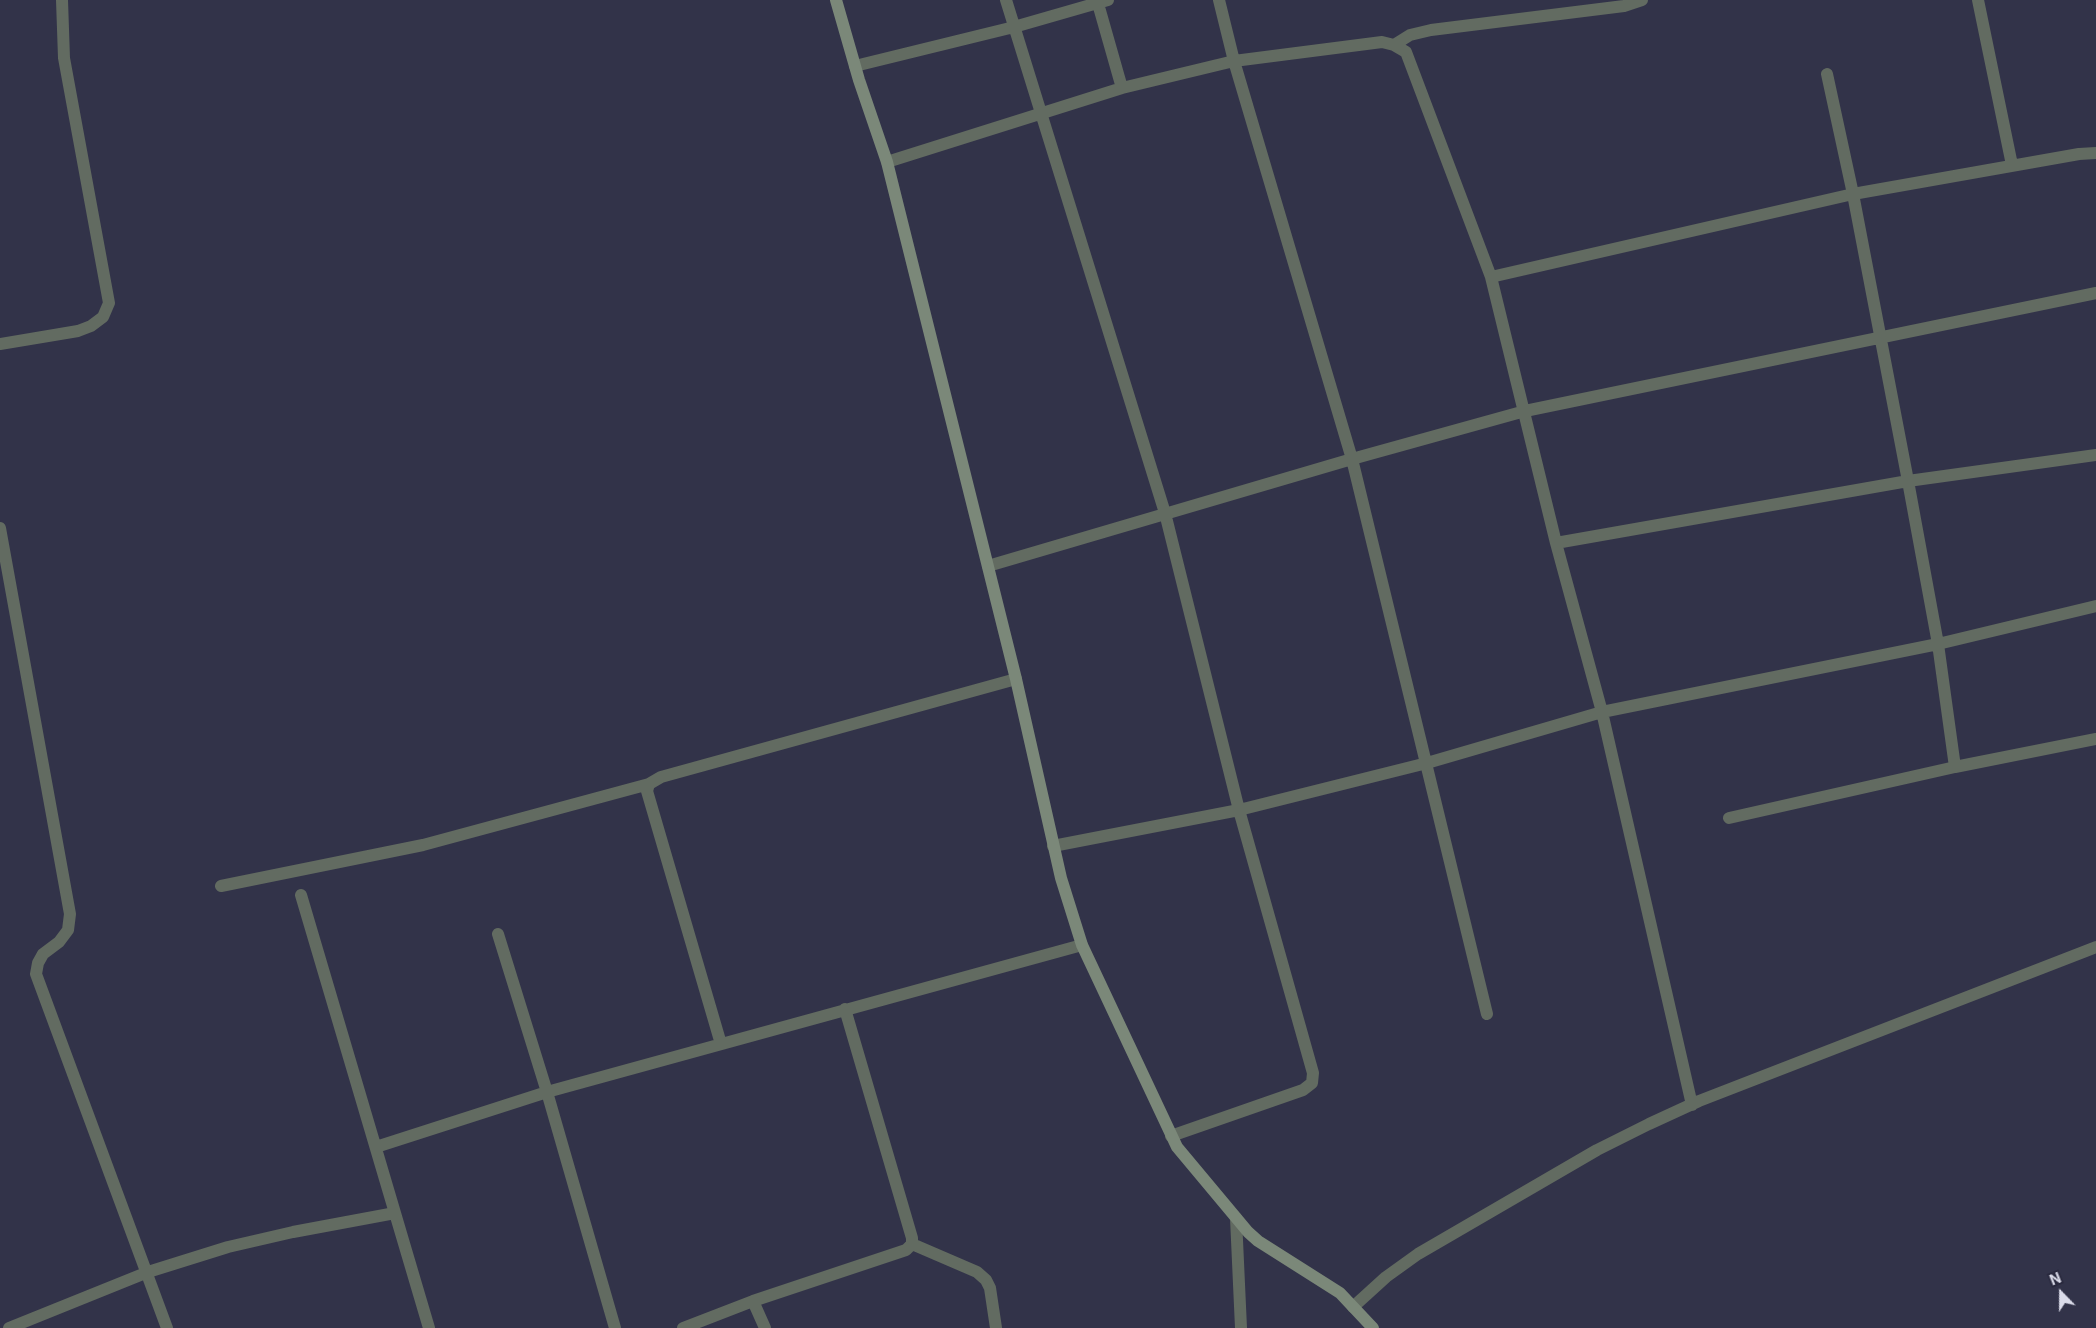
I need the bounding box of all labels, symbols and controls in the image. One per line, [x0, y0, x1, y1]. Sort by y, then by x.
north arrow [2036, 1268, 2086, 1318]
text: N [2047, 1269, 2063, 1289]

